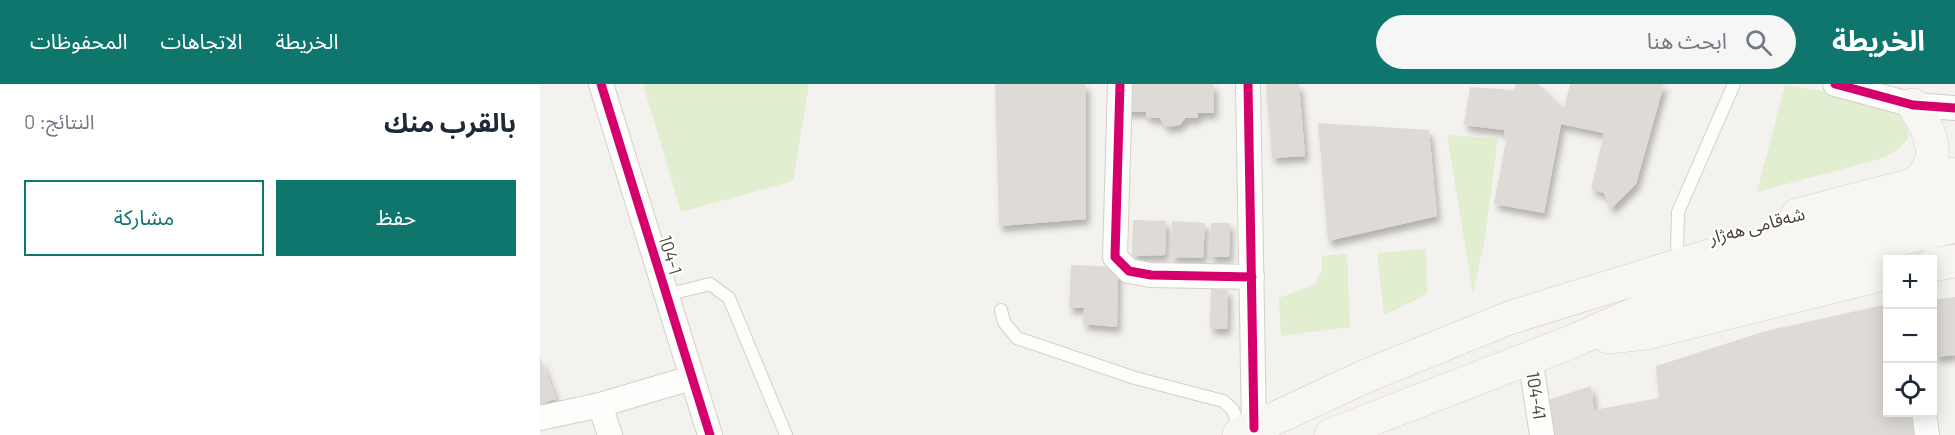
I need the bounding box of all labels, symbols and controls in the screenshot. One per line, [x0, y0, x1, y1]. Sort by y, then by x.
search box [1376, 15, 1796, 69]
text: الخريطة [1832, 23, 1925, 57]
icon: search [1742, 26, 1775, 59]
text: ابحث هنا [1647, 27, 1727, 53]
text: المحفوظات [30, 28, 127, 53]
text: الاتجاهات [160, 28, 242, 53]
text: الخريطة [275, 28, 338, 53]
text: بالقرب منك [384, 106, 516, 137]
text: النتائج: 0 [24, 109, 95, 133]
button: مشاركة [24, 180, 264, 256]
button: حفظ [276, 180, 516, 256]
street label: شەقامی هەژار [1705, 202, 1807, 250]
street label: 104-1 [655, 232, 687, 277]
map controls [1883, 255, 1937, 417]
button: + [1883, 255, 1937, 309]
button: − [1883, 309, 1937, 363]
button: locate [1883, 363, 1937, 417]
street label: 104-41 [1522, 370, 1551, 421]

